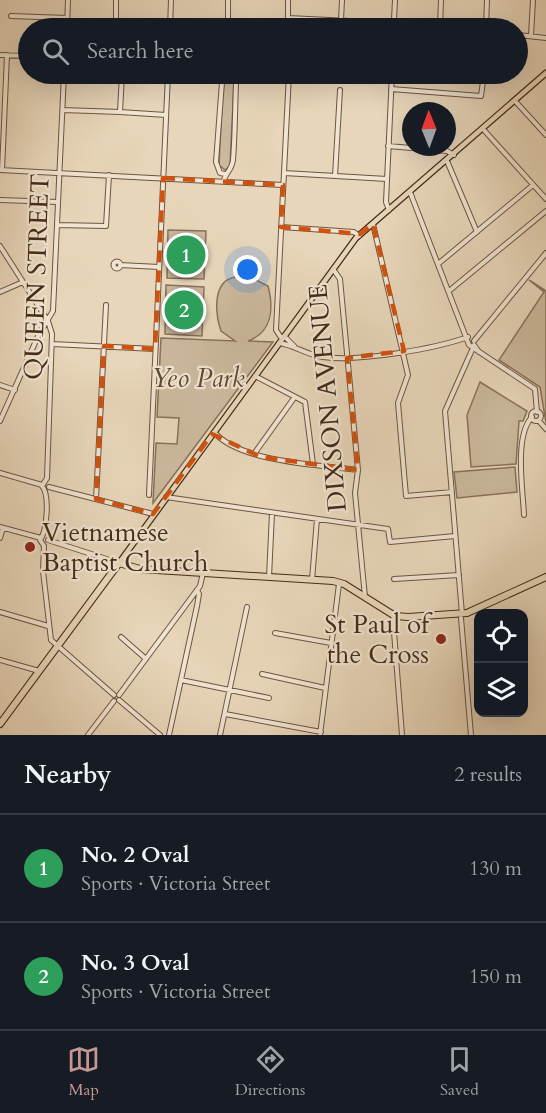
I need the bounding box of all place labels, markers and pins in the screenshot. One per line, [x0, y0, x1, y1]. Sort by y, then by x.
pin: 1 [166, 232, 206, 278]
pin: 2 [164, 288, 204, 332]
place label: Vietnamese Baptist Church [42, 515, 208, 580]
marker: Vietnamese Baptist Church [23, 540, 37, 554]
place label: St Paul of the Cross [324, 607, 433, 672]
marker: St Paul of the Cross [434, 632, 448, 646]

